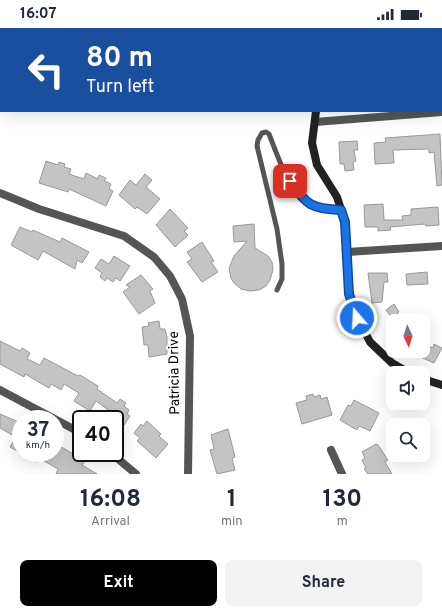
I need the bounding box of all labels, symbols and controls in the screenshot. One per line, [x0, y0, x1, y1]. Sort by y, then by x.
text: 16:07 [20, 5, 56, 24]
text: 80 m [86, 41, 153, 77]
icon: left [20, 44, 72, 96]
text: Turn left [86, 76, 154, 99]
pin [273, 164, 307, 198]
icon: arrive [279, 170, 301, 192]
position arrow [336, 297, 378, 339]
north arrow [386, 314, 430, 358]
map controls [386, 314, 430, 462]
street label: Patricia Drive [166, 331, 184, 415]
button: sound [386, 366, 430, 410]
speed limit sign: 40 [72, 410, 124, 462]
text: 37 [27, 418, 49, 444]
button: search [386, 418, 430, 462]
text: km/h [26, 439, 50, 452]
text: 16:08 [80, 485, 141, 515]
text: 1 [227, 485, 237, 515]
text: 130 [323, 485, 362, 515]
text: Arrival [91, 514, 130, 530]
text: min [221, 514, 243, 530]
text: m [337, 514, 348, 530]
button: Exit [20, 560, 217, 606]
button: Share [225, 560, 422, 606]

